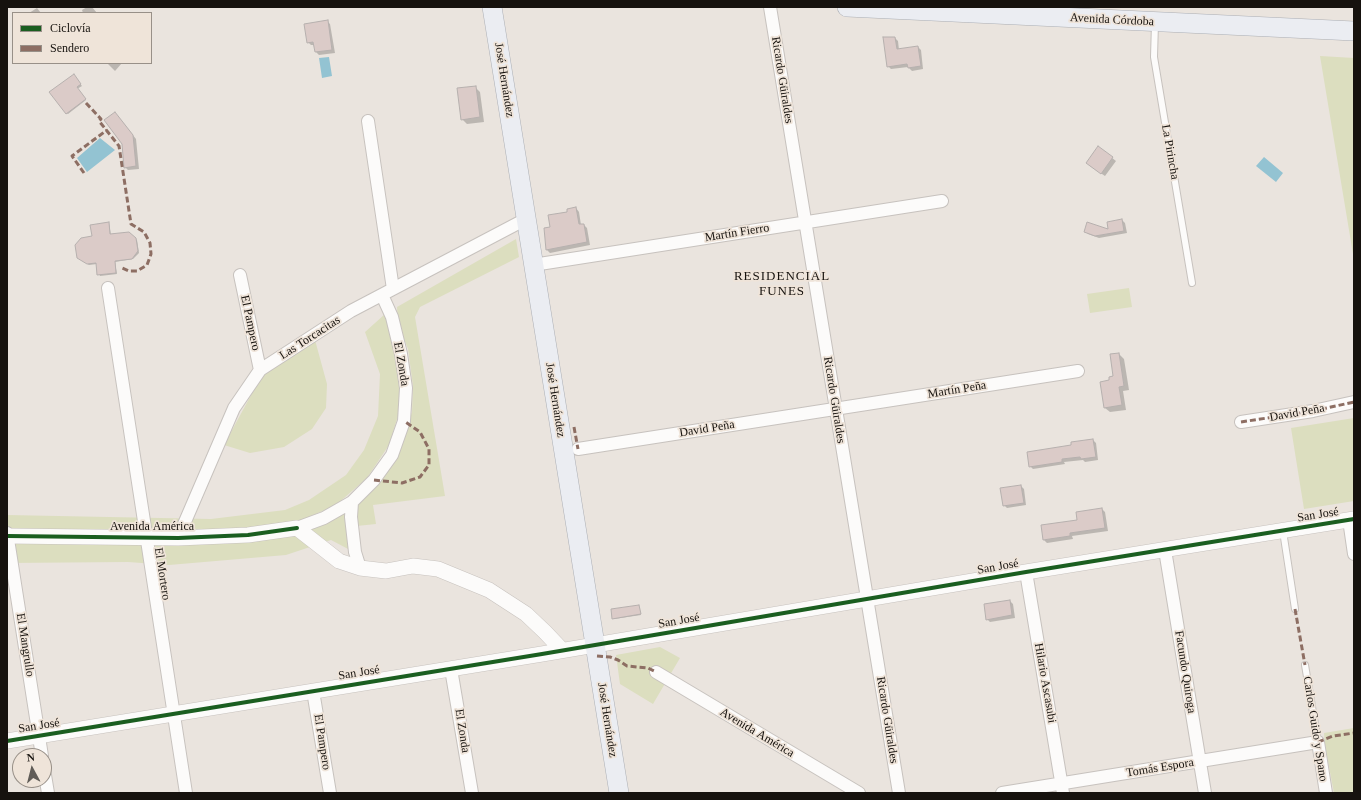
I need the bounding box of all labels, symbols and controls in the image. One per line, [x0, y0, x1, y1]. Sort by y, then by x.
street label: Avenida Córdoba [1070, 11, 1154, 29]
legend [12, 12, 152, 64]
text: Ciclovía [50, 21, 91, 35]
street label: Ricardo Güiraldes [768, 36, 796, 124]
text: Sendero [50, 41, 89, 55]
street label: José Hernández [491, 42, 517, 118]
street label: La Pirincha [1158, 123, 1182, 181]
street label: Martín Fierro [704, 221, 770, 245]
district label: RESIDENCIAL FUNES [734, 269, 830, 300]
street label: El Pampero [237, 294, 263, 352]
street label: Las Torcacitas [277, 313, 343, 363]
street label: El Zonda [390, 341, 412, 387]
street label: Ricardo Güiraldes [820, 356, 848, 444]
street label: José Hernández [542, 362, 568, 438]
street label: Martín Peña [927, 378, 987, 402]
street label: David Peña [1268, 401, 1326, 425]
street label: David Peña [678, 418, 736, 440]
street label: San José [1296, 505, 1340, 525]
street label: Avenida América [110, 520, 194, 534]
street label: El Mortero [151, 547, 173, 601]
street label: San José [976, 556, 1020, 578]
street label: San José [657, 610, 701, 632]
street label: El Mangrullo [13, 612, 37, 678]
street label: Facundo Quiroga [1171, 630, 1199, 714]
street label: Hilario Ascasubi [1031, 642, 1059, 724]
street label: San José [337, 663, 381, 683]
street label: Carlos Guido y Spano [1300, 675, 1330, 783]
street label: Ricardo Güiraldes [873, 676, 901, 764]
street label: José Hernández [594, 682, 620, 758]
street label: Avenida América [717, 705, 797, 761]
street label: El Zonda [451, 708, 473, 754]
street label: El Pampero [310, 713, 334, 771]
street label: San José [17, 716, 61, 736]
north arrow [12, 748, 52, 788]
text: N [26, 751, 35, 764]
street label: Tomás Espora [1125, 756, 1195, 780]

